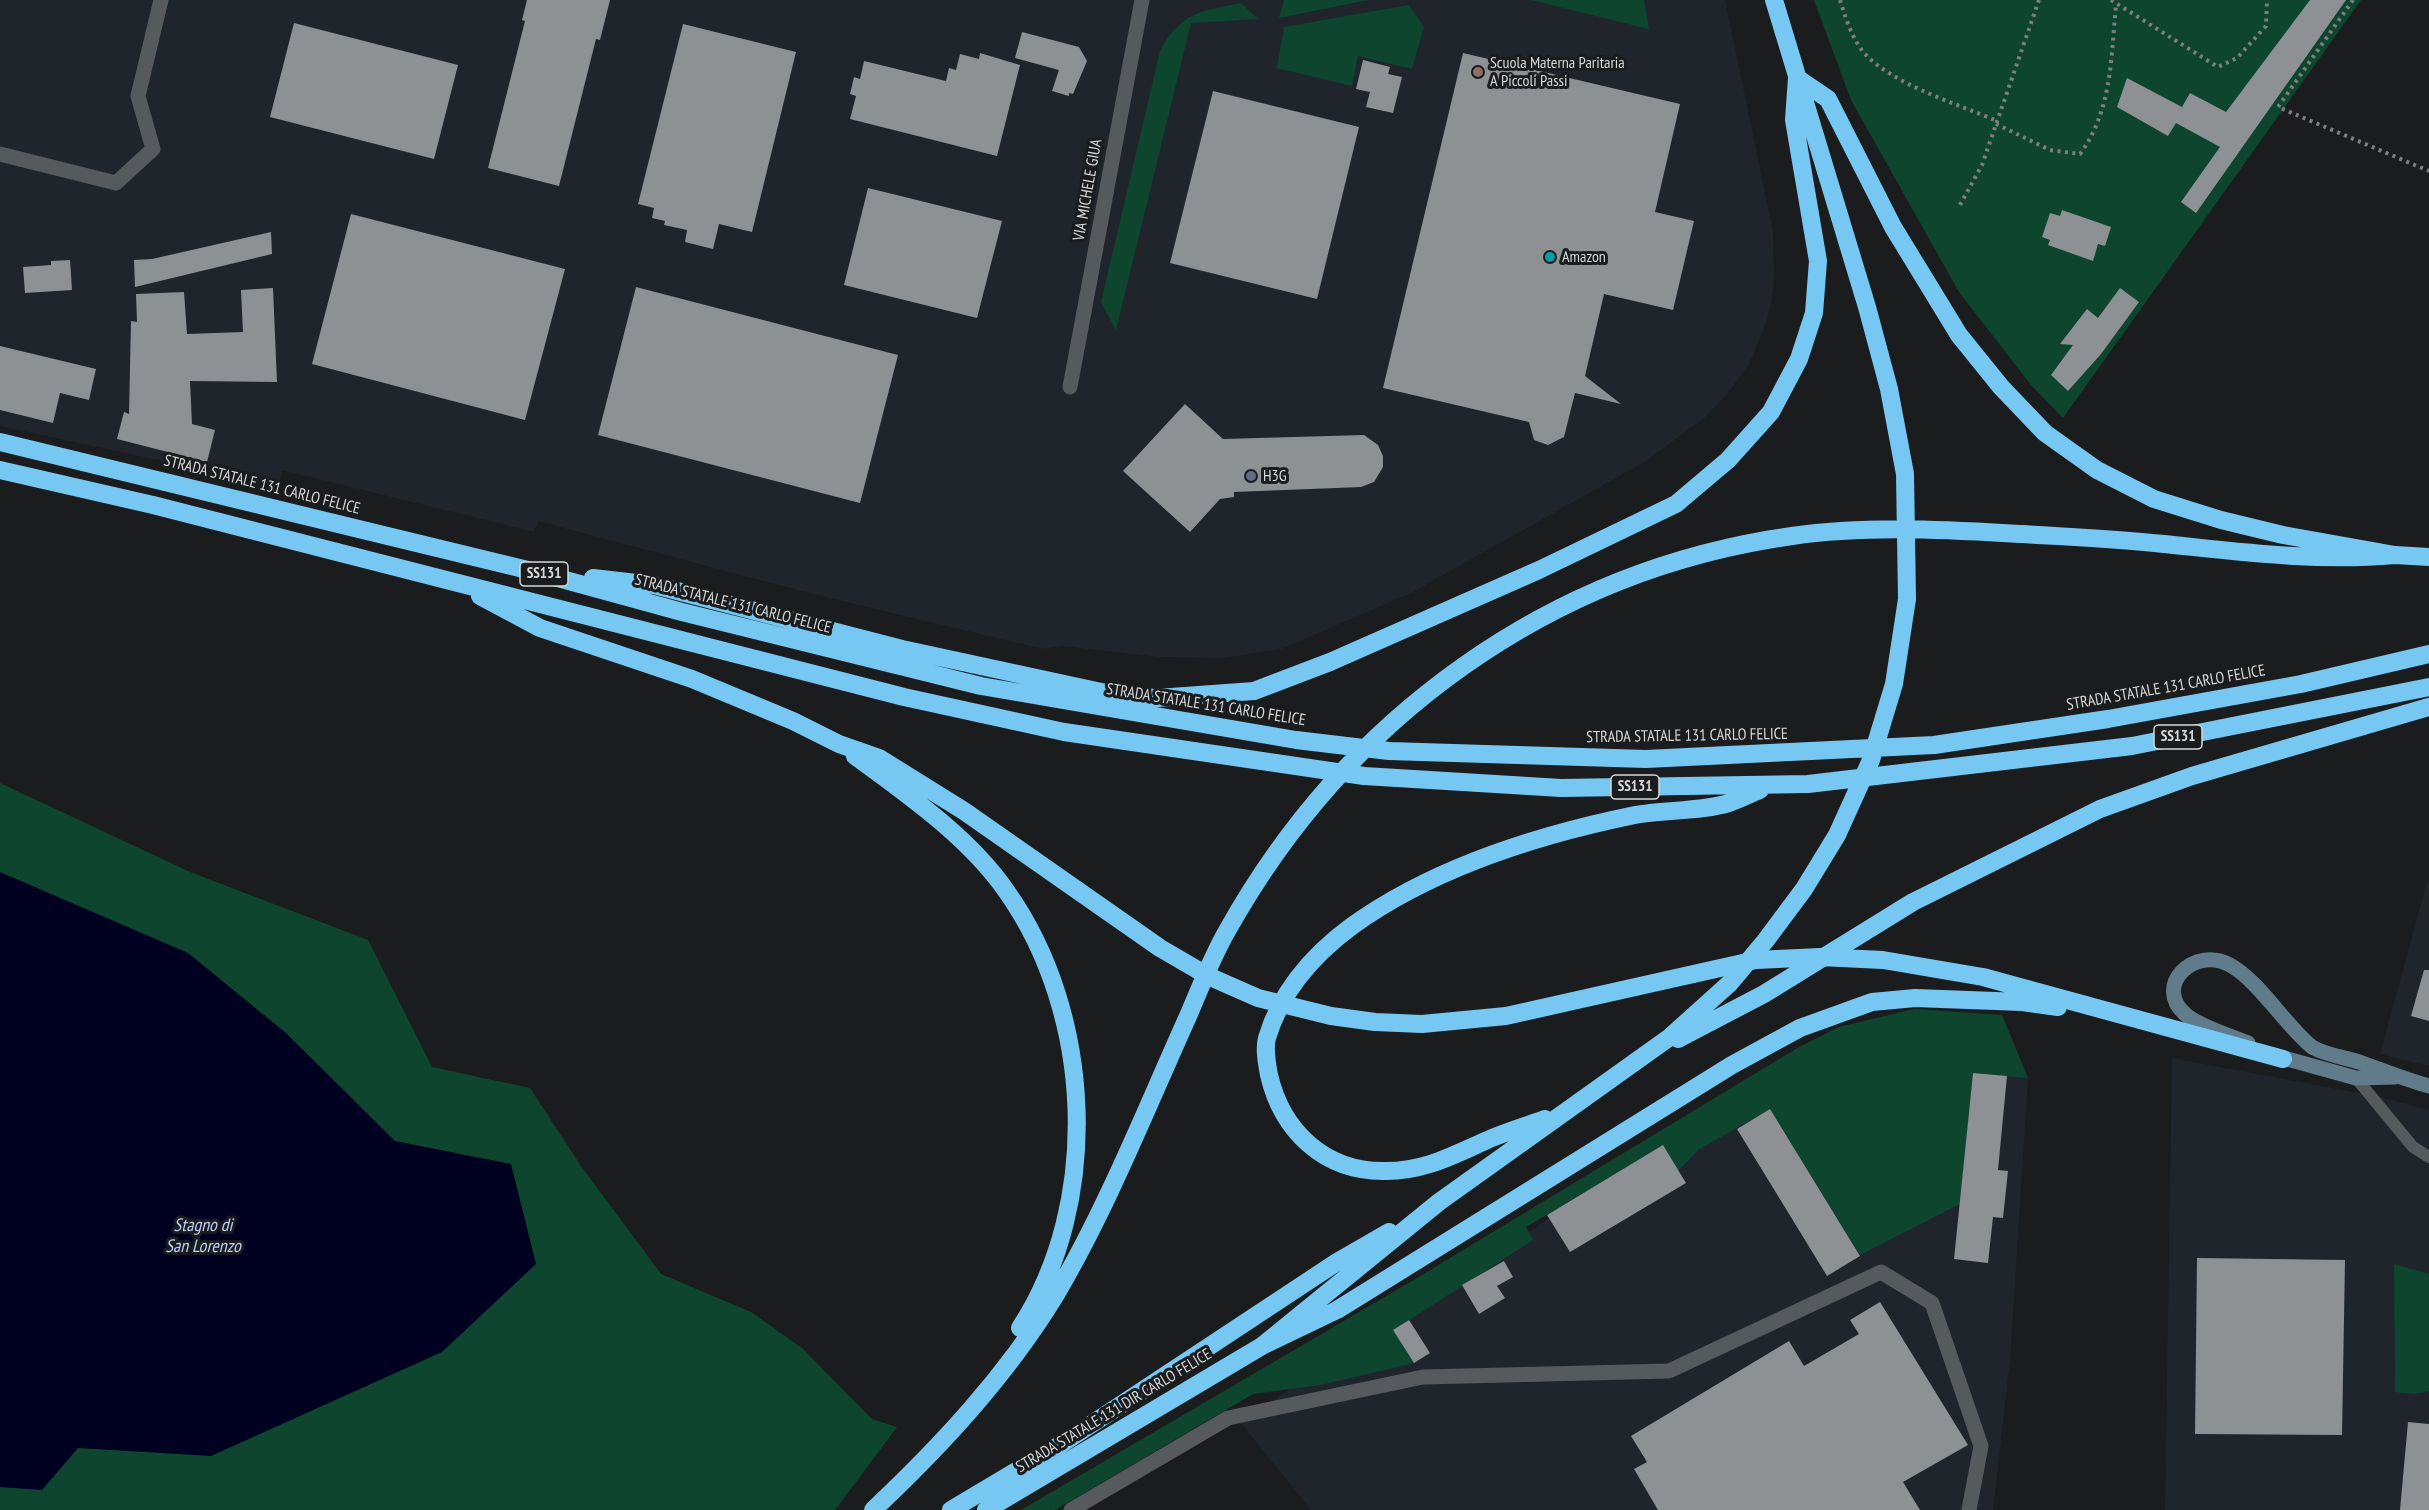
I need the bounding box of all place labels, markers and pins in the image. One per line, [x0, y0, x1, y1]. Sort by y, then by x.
place label: Scuola Materna Paritaria A Piccoli Passi [1490, 53, 1625, 91]
marker: Scuola Materna Paritaria A Piccoli Passi [1471, 65, 1485, 79]
place label: Amazon [1562, 247, 1606, 267]
marker: Amazon [1543, 250, 1557, 264]
place label: H3G [1263, 466, 1287, 486]
marker: H3G [1244, 469, 1258, 483]

